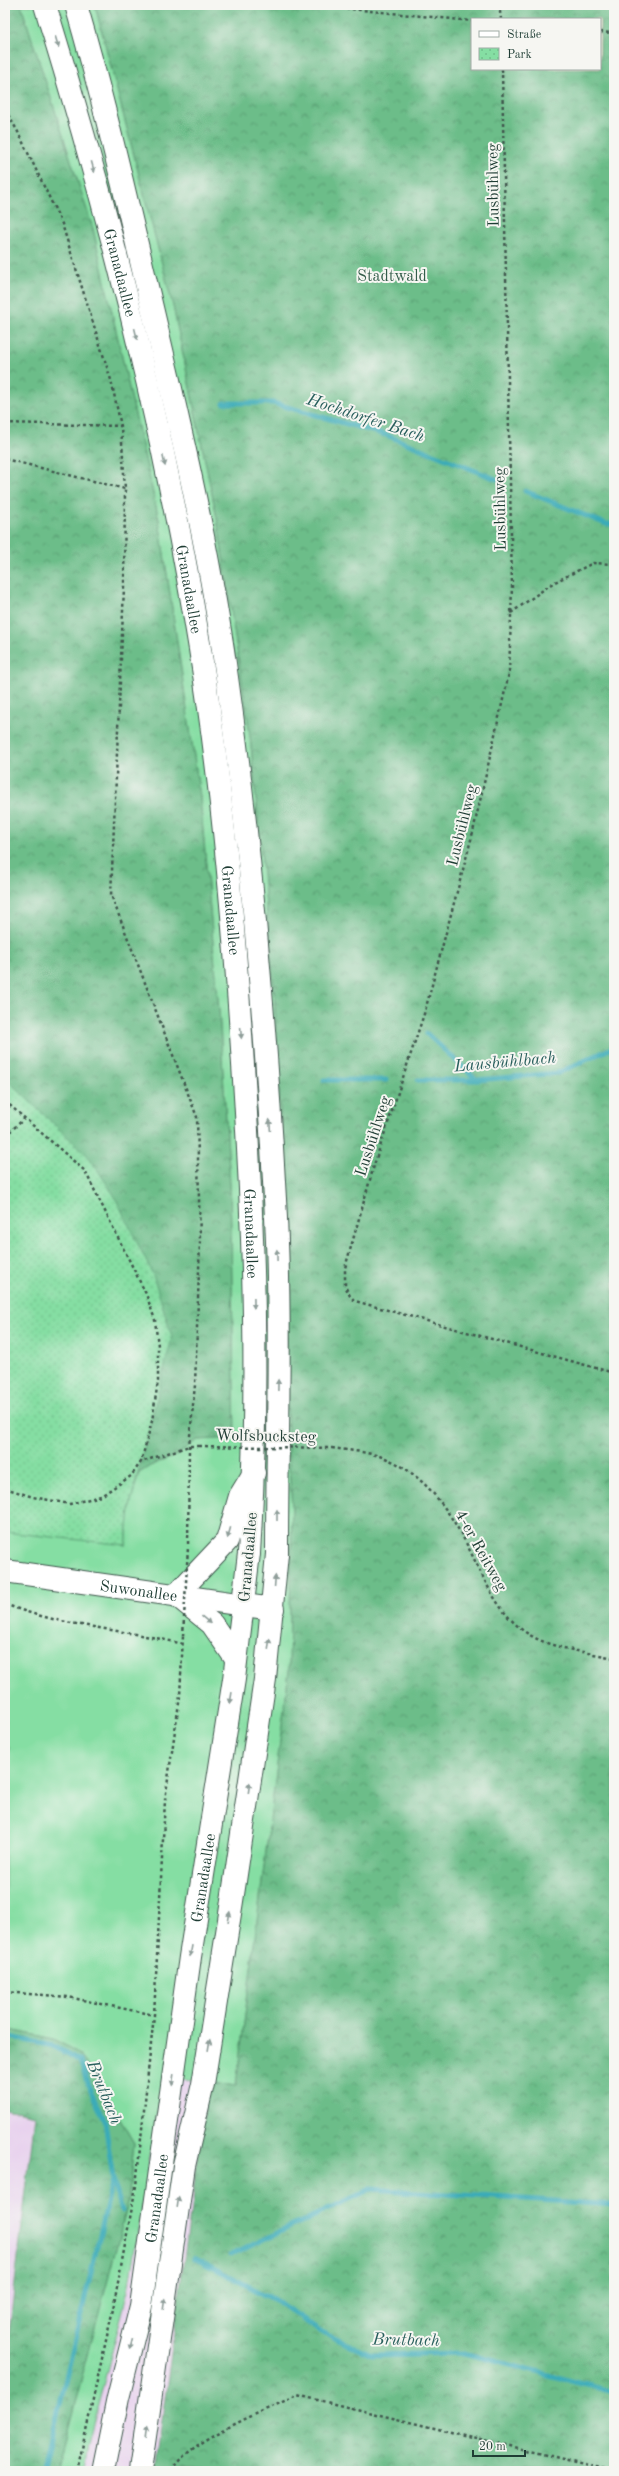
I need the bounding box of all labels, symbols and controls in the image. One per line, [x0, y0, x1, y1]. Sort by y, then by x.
legend [471, 18, 601, 70]
text: Straße [507, 29, 542, 41]
one-way arrow [54, 37, 60, 49]
text: Park [507, 49, 532, 61]
street label: Lusbühlweg [485, 143, 503, 227]
one-way arrow [90, 161, 96, 173]
street label: Granadaallee [100, 227, 138, 319]
park label: Stadtwald [357, 269, 427, 285]
one-way arrow [133, 328, 139, 340]
water label: Hochdorfer Bach [304, 391, 427, 446]
one-way arrow [162, 454, 168, 467]
street label: Lusbühlweg [492, 467, 510, 551]
street label: Granadaallee [172, 543, 203, 635]
street label: Lusbühlweg [445, 783, 481, 868]
street label: Granadaallee [217, 865, 241, 956]
one-way arrow [238, 1027, 245, 1039]
water label: Lausbühlbach [452, 1050, 557, 1076]
street label: Lusbühlweg [353, 1094, 395, 1179]
one-way arrow [267, 1119, 274, 1131]
street label: Granadaallee [240, 1188, 259, 1279]
one-way arrow [273, 1249, 280, 1261]
one-way arrow [250, 1297, 257, 1309]
one-way arrow [275, 1378, 281, 1391]
street label: Wolfsbucksteg [216, 1428, 317, 1446]
one-way arrow [274, 1508, 280, 1521]
street label: 4-er Reitweg [451, 1508, 509, 1595]
street label: Granadaallee [237, 1512, 261, 1603]
one-way arrow [226, 1527, 232, 1539]
one-way arrow [271, 1575, 278, 1587]
street label: Suwonallee [99, 1579, 178, 1605]
one-way arrow [201, 1615, 211, 1624]
one-way arrow [266, 1638, 272, 1650]
one-way arrow [228, 1692, 234, 1704]
one-way arrow [246, 1782, 252, 1794]
street label: Granadaallee [190, 1832, 219, 1924]
one-way arrow [227, 1911, 233, 1923]
one-way arrow [188, 1945, 194, 1957]
one-way arrow [206, 2039, 212, 2051]
water label: Brutbach [83, 2057, 124, 2127]
one-way arrow [170, 2074, 176, 2086]
street label: Granadaallee [144, 2153, 172, 2244]
one-way arrow [175, 2196, 181, 2209]
one-way arrow [161, 2298, 167, 2310]
water label: Brutbach [371, 2331, 440, 2350]
one-way arrow [128, 2338, 134, 2350]
one-way arrow [143, 2426, 149, 2438]
scale bar [473, 2432, 525, 2458]
text: 20 m [479, 2441, 506, 2453]

